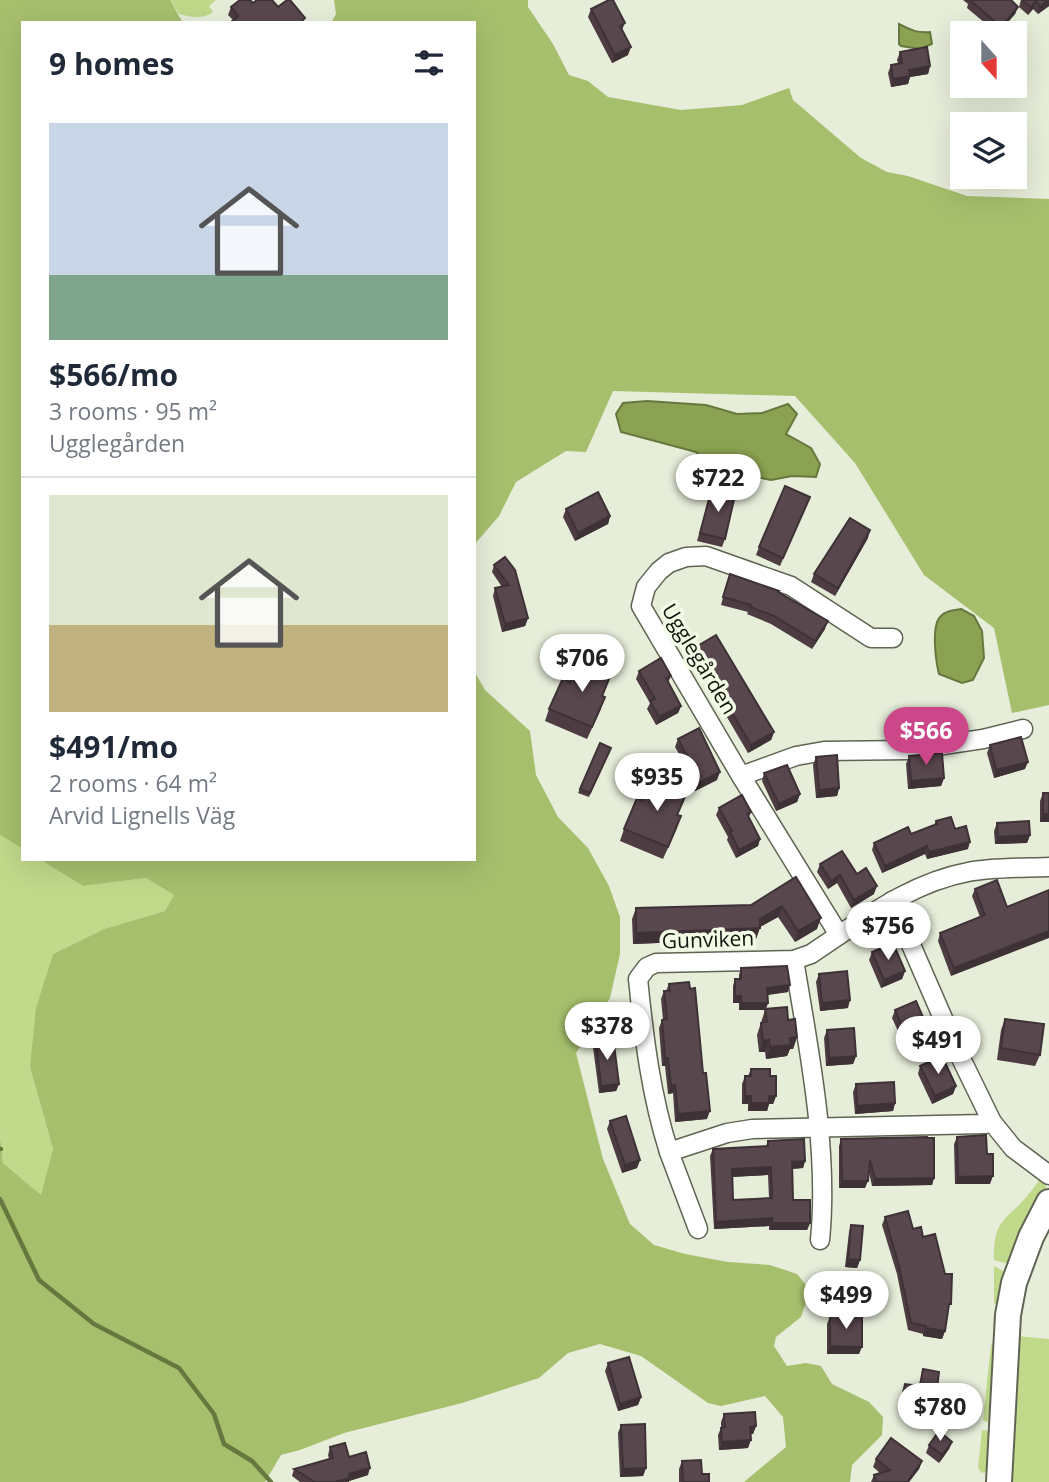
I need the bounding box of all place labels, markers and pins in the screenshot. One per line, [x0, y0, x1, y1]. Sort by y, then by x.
pin: $722 [677, 454, 759, 514]
pin: $706 [541, 634, 623, 694]
pin: $566 [885, 708, 967, 767]
pin: $935 [616, 754, 698, 813]
pin: $756 [847, 902, 929, 962]
pin: $378 [566, 1002, 648, 1062]
pin: $491 [897, 1016, 979, 1076]
pin: $499 [805, 1272, 887, 1331]
pin: $780 [899, 1384, 981, 1443]

